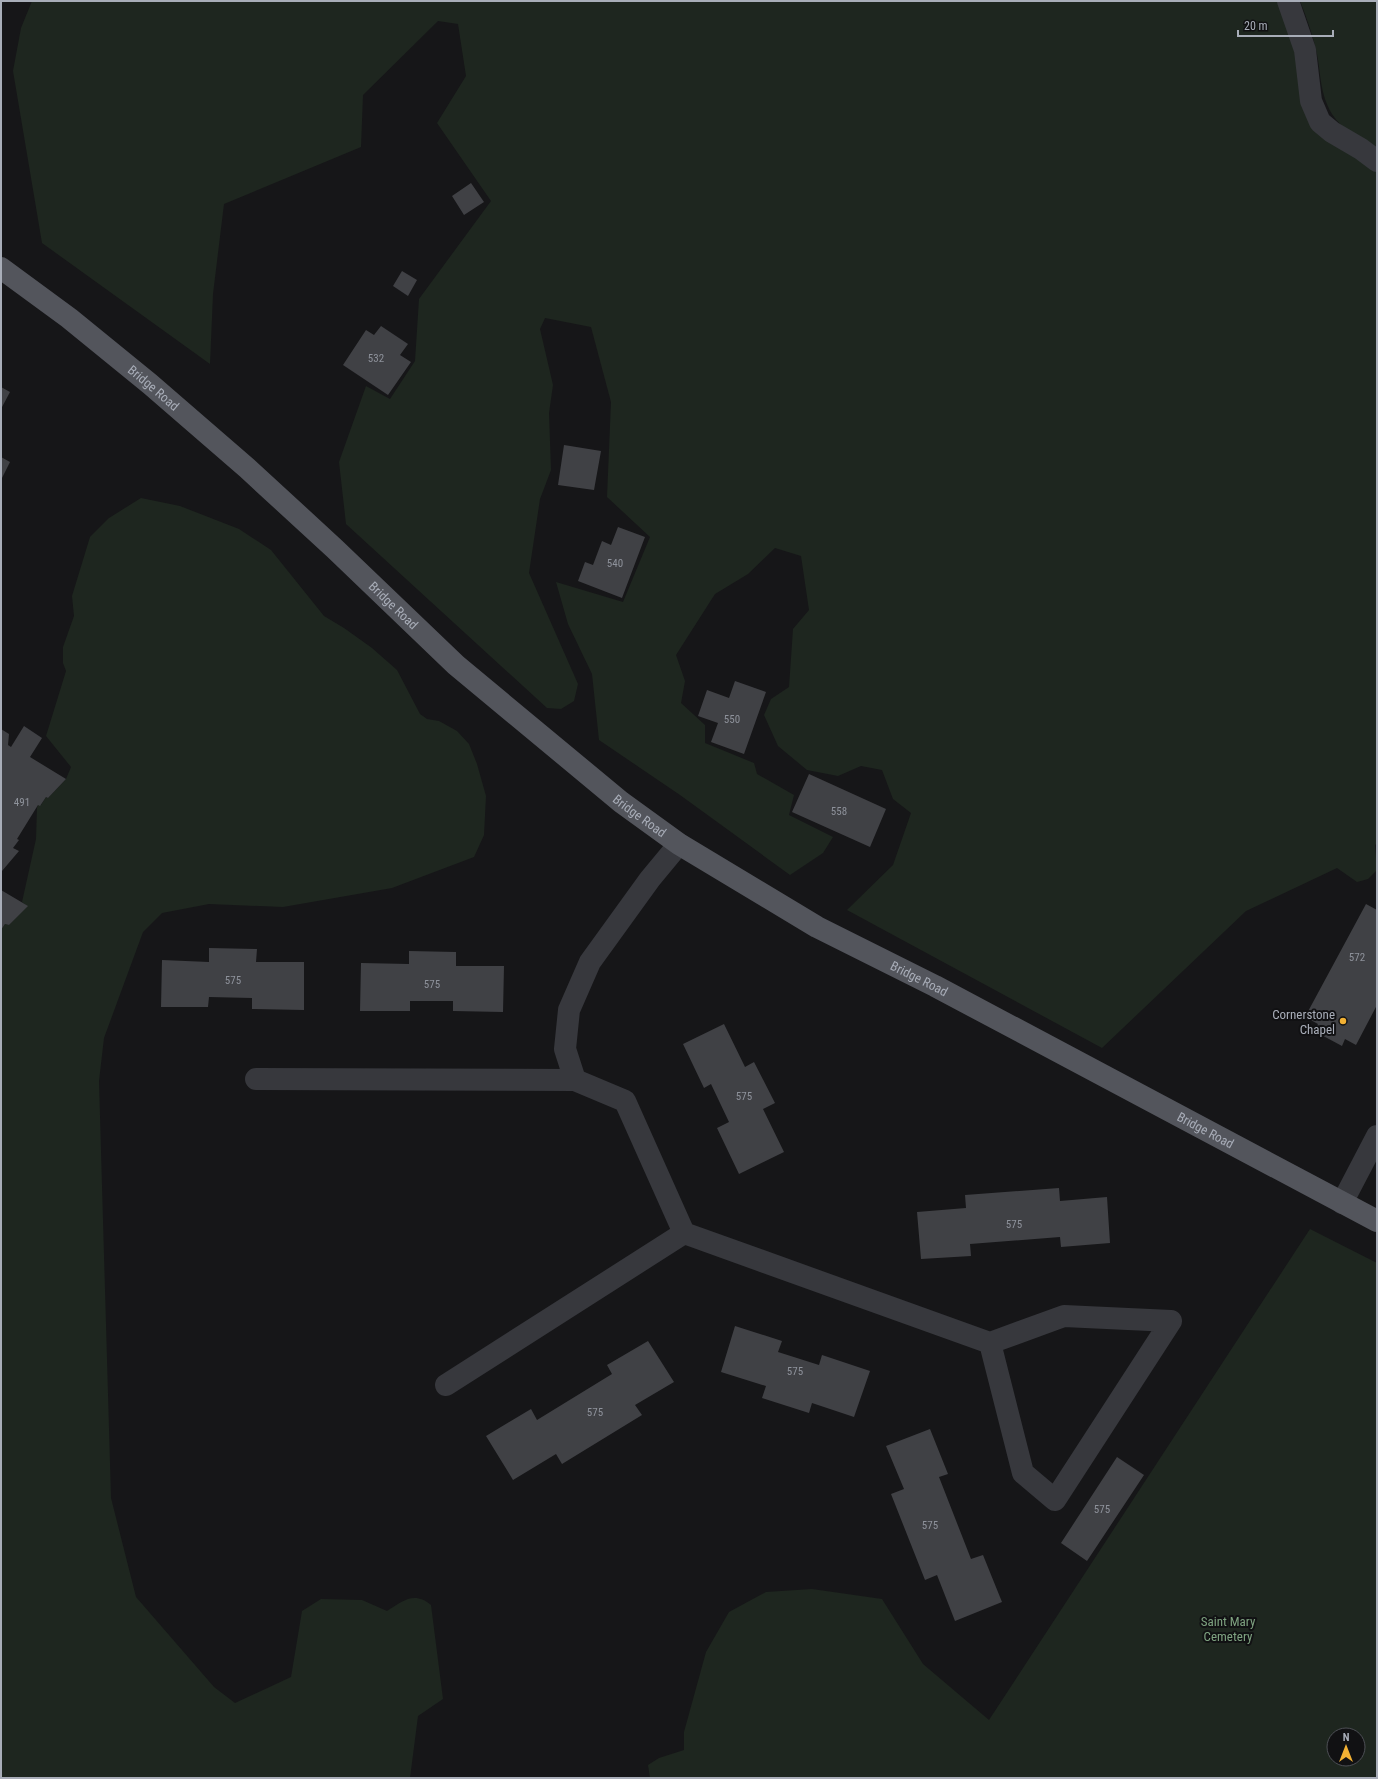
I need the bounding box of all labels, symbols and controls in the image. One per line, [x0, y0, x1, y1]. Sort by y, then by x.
scale bar [1238, 12, 1333, 38]
text: 20 m [1244, 19, 1268, 33]
house number: 532 [368, 352, 384, 365]
street label: Bridge Road [125, 362, 182, 413]
house number: 540 [607, 557, 623, 570]
street label: Bridge Road [366, 578, 421, 632]
house number: 550 [724, 713, 740, 726]
street label: Bridge Road [610, 791, 669, 840]
house number: 491 [14, 796, 30, 809]
house number: 558 [831, 805, 847, 818]
house number: 572 [1349, 951, 1365, 964]
street label: Bridge Road [888, 958, 951, 999]
house number: 575 [225, 974, 241, 987]
house number: 575 [424, 978, 440, 991]
place label: Cornerstone Chapel [1272, 1007, 1335, 1037]
marker: Cornerstone Chapel [1338, 1016, 1348, 1026]
house number: 575 [736, 1090, 752, 1103]
street label: Bridge Road [1175, 1109, 1237, 1151]
house number: 575 [1006, 1218, 1022, 1231]
house number: 575 [787, 1365, 803, 1378]
house number: 575 [587, 1406, 603, 1419]
house number: 575 [1094, 1503, 1110, 1516]
house number: 575 [922, 1519, 938, 1532]
park label: Saint Mary Cemetery [1201, 1614, 1256, 1644]
north arrow [1326, 1727, 1366, 1767]
text: N [1343, 1731, 1350, 1744]

